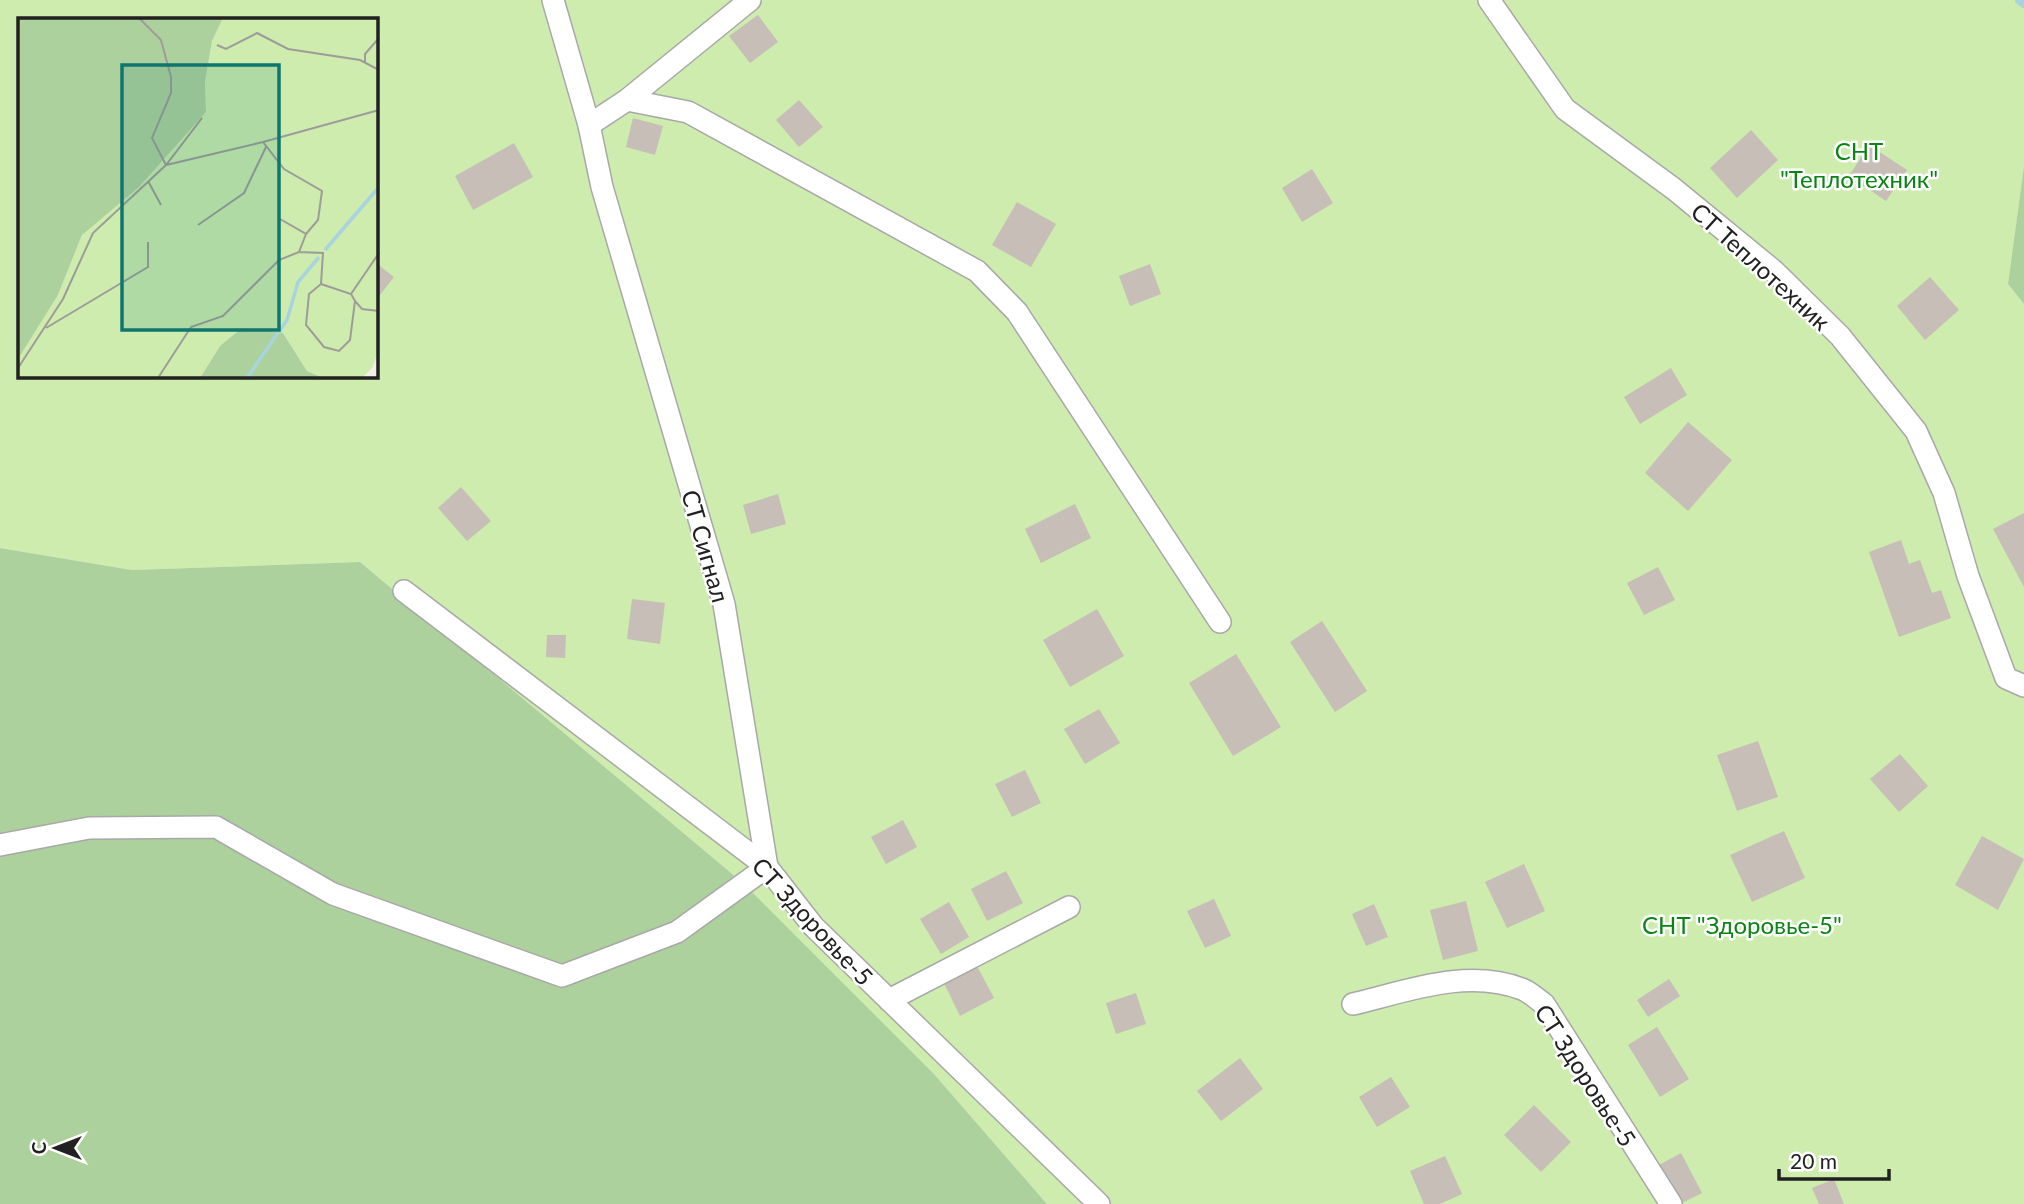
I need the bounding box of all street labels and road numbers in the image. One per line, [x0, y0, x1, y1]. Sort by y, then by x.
street label: СТ Теплотехник [1686, 196, 1837, 336]
street label: СТ Сигнал [676, 486, 736, 606]
street label: СТ Здоровье-5 [747, 851, 879, 991]
street label: СТ Здоровье-5 [1529, 998, 1643, 1152]

